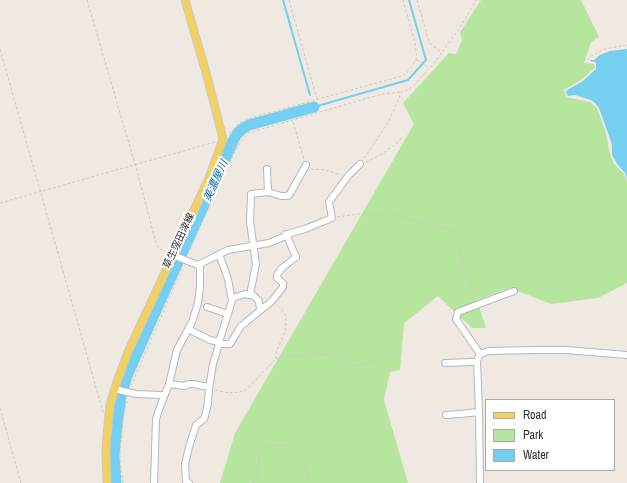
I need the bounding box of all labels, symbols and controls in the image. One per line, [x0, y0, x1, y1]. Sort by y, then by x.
water label: 美濃屋川 [201, 158, 231, 204]
street label: 草生窪田津線 [161, 211, 197, 271]
legend [485, 399, 615, 471]
text: Road [523, 407, 547, 423]
text: Park [523, 427, 543, 443]
text: Water [523, 447, 549, 463]

